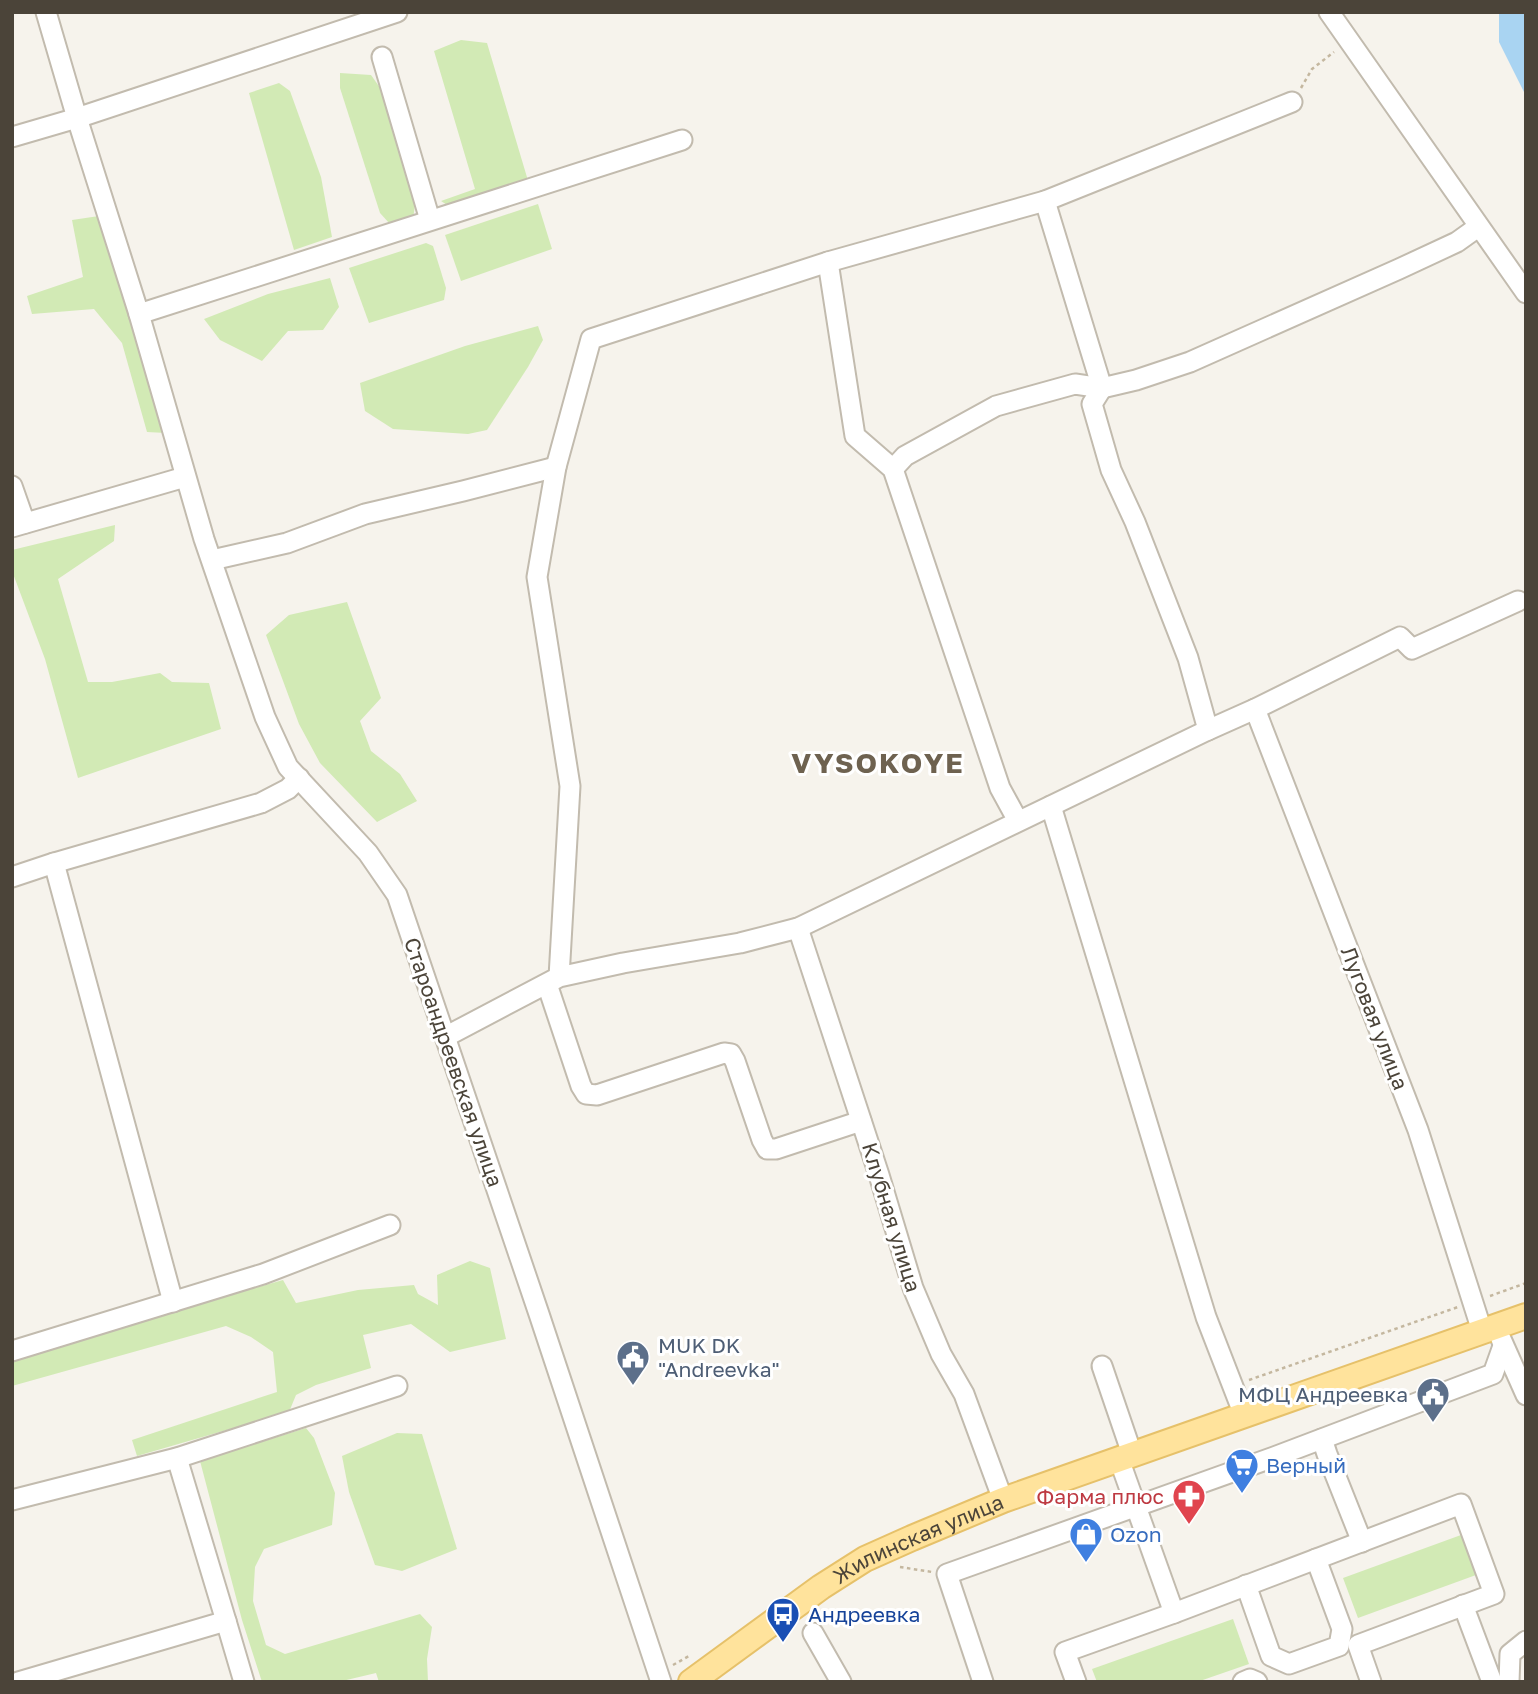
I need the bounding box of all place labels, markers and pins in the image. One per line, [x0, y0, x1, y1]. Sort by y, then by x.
place label: MUK DK "Andreevka" [658, 1332, 780, 1382]
public building icon: MUK DK "Andreevka" [614, 1338, 652, 1387]
public building icon: МФЦ Андреевка [1414, 1375, 1452, 1424]
place label: МФЦ Андреевка [1238, 1381, 1408, 1407]
supermarket icon: Верный [1223, 1446, 1261, 1495]
place label: Верный [1266, 1452, 1346, 1478]
pharmacy icon: Фарма плюс [1170, 1477, 1208, 1526]
place label: Фарма плюс [1036, 1483, 1164, 1509]
shop icon: Ozon [1067, 1515, 1105, 1564]
place label: Ozon [1110, 1521, 1162, 1547]
bus stop icon: Андреевка [764, 1595, 802, 1644]
place label: Андреевка [808, 1601, 920, 1627]

